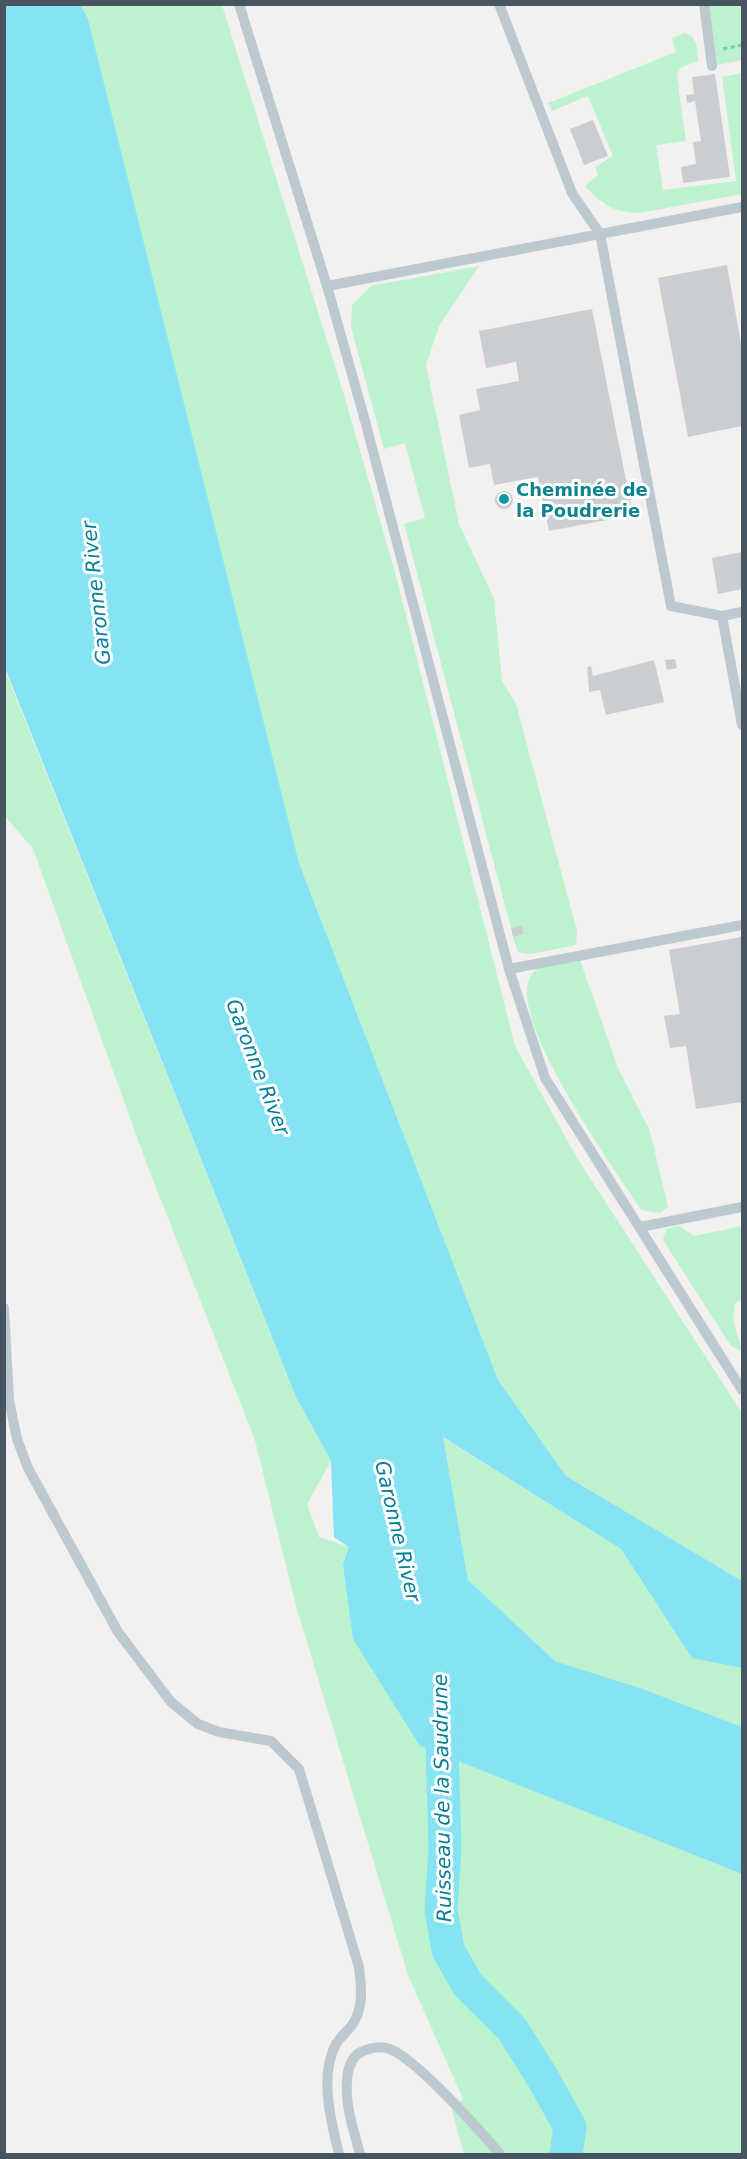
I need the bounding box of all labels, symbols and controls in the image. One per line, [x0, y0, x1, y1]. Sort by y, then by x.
place label: Cheminée de la Poudrerie [516, 479, 648, 521]
marker: Cheminée de la Poudrerie [497, 492, 511, 506]
water label: Garonne River [76, 518, 115, 666]
water label: Garonne River [221, 995, 296, 1140]
water label: Garonne River [370, 1458, 426, 1606]
water label: Ruisseau de la Saudrune [428, 1674, 456, 1922]

